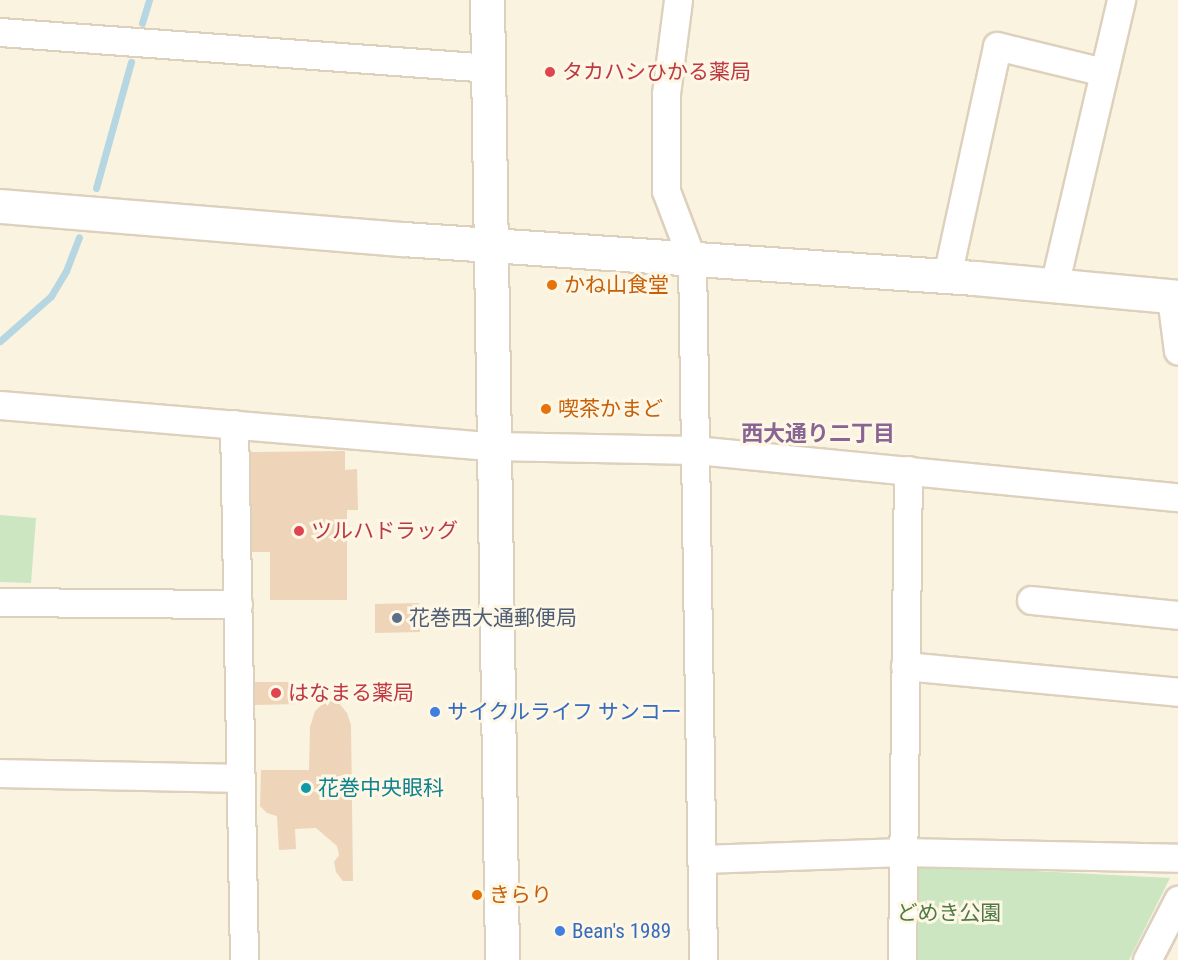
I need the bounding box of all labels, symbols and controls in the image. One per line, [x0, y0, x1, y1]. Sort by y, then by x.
place label: タカハシひかる薬局 [562, 59, 751, 85]
marker: タカハシひかる薬局 [543, 65, 557, 79]
place label: かね山食堂 [564, 272, 669, 298]
marker: かね山食堂 [545, 278, 559, 292]
place label: 喫茶かまど [558, 396, 663, 422]
marker: 喫茶かまど [539, 402, 553, 416]
district label: 西大通り二丁目 [741, 421, 895, 447]
place label: ツルハドラッグ [311, 518, 458, 544]
marker: ツルハドラッグ [292, 524, 306, 538]
place label: 花巻西大通郵便局 [409, 605, 577, 631]
marker: 花巻西大通郵便局 [390, 611, 404, 625]
place label: はなまる薬局 [288, 680, 414, 706]
marker: はなまる薬局 [269, 686, 283, 700]
place label: サイクルライフ サンコー [447, 699, 683, 725]
marker: サイクルライフ サンコー [428, 705, 442, 719]
place label: 花巻中央眼科 [318, 775, 444, 801]
marker: 花巻中央眼科 [299, 781, 313, 795]
place label: きらり [489, 882, 552, 908]
marker: きらり [470, 888, 484, 902]
park label: どめき公園 [897, 900, 1001, 926]
place label: Bean's 1989 [572, 918, 671, 944]
marker: Bean's 1989 [553, 924, 567, 938]

